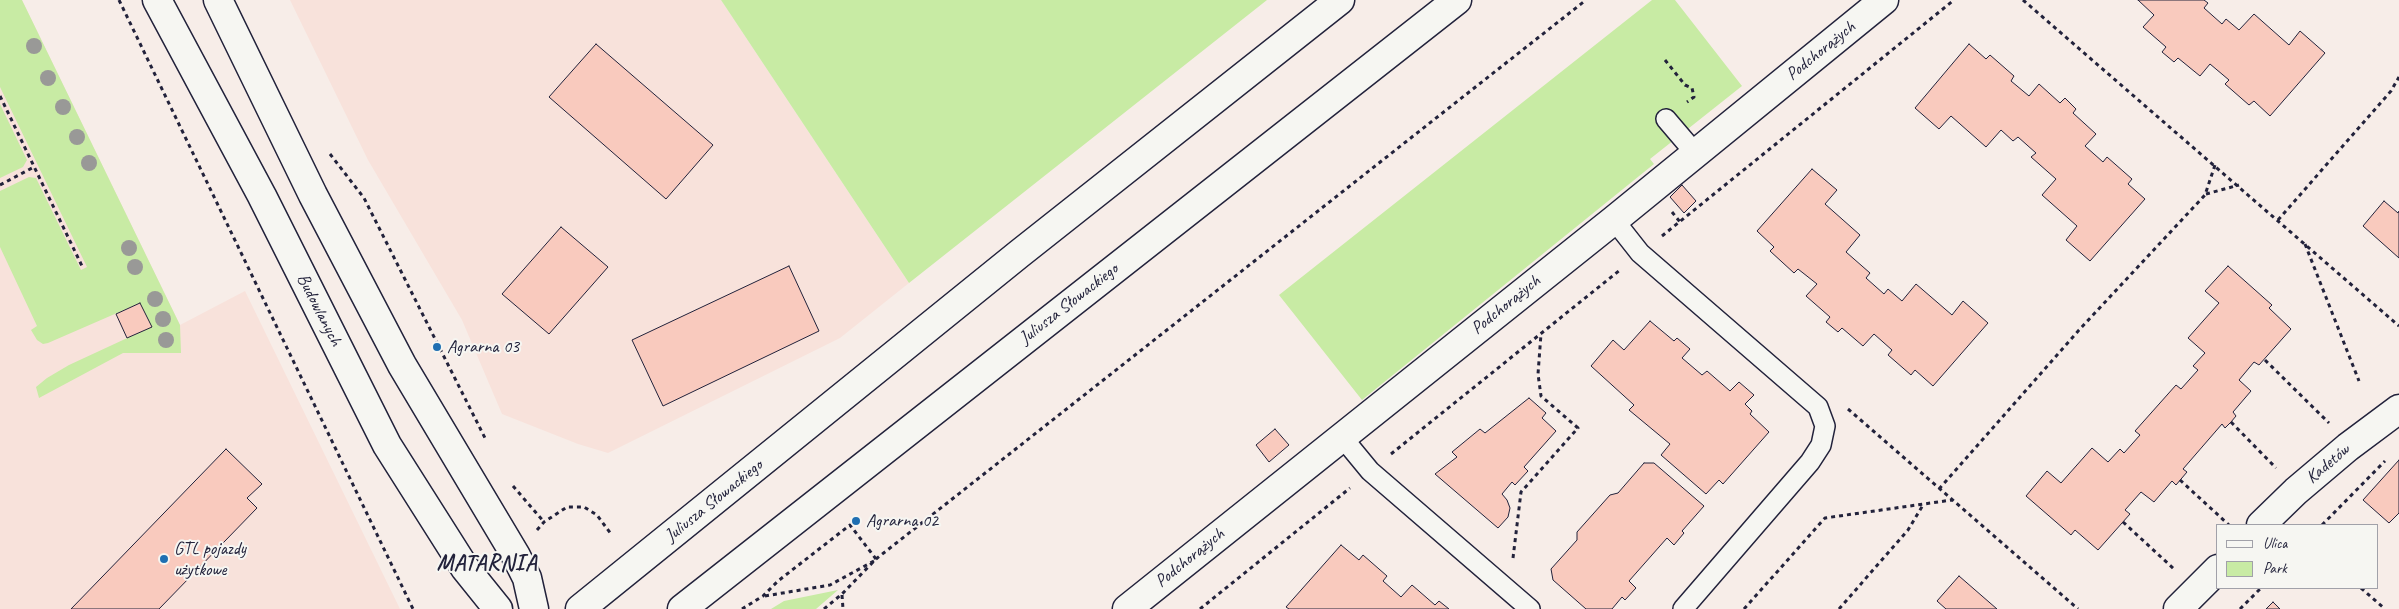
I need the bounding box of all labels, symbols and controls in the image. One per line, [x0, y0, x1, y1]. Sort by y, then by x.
street label: Podchorążych [1782, 17, 1860, 85]
street label: Juliusza Słowackiego [1015, 259, 1123, 349]
street label: Budowlanych [292, 270, 346, 350]
street label: Podchorążych [1467, 271, 1545, 339]
place label: Agrarna 03 [447, 336, 519, 358]
marker: Agrarna 03 [431, 341, 443, 353]
street label: Kadetów [2302, 439, 2354, 489]
street label: Juliusza Słowackiego [661, 455, 767, 547]
place label: Agrarna 02 [866, 510, 938, 532]
marker: Agrarna 02 [850, 515, 862, 527]
street label: Podchorążych [1151, 524, 1229, 592]
legend [2216, 524, 2379, 589]
text: Ulica [2263, 534, 2287, 553]
place label: GTL pojazdy użytkowe [174, 538, 246, 580]
district label: MATARNIA [436, 551, 538, 577]
marker: GTL pojazdy użytkowe [158, 553, 170, 565]
text: Park [2263, 559, 2287, 578]

